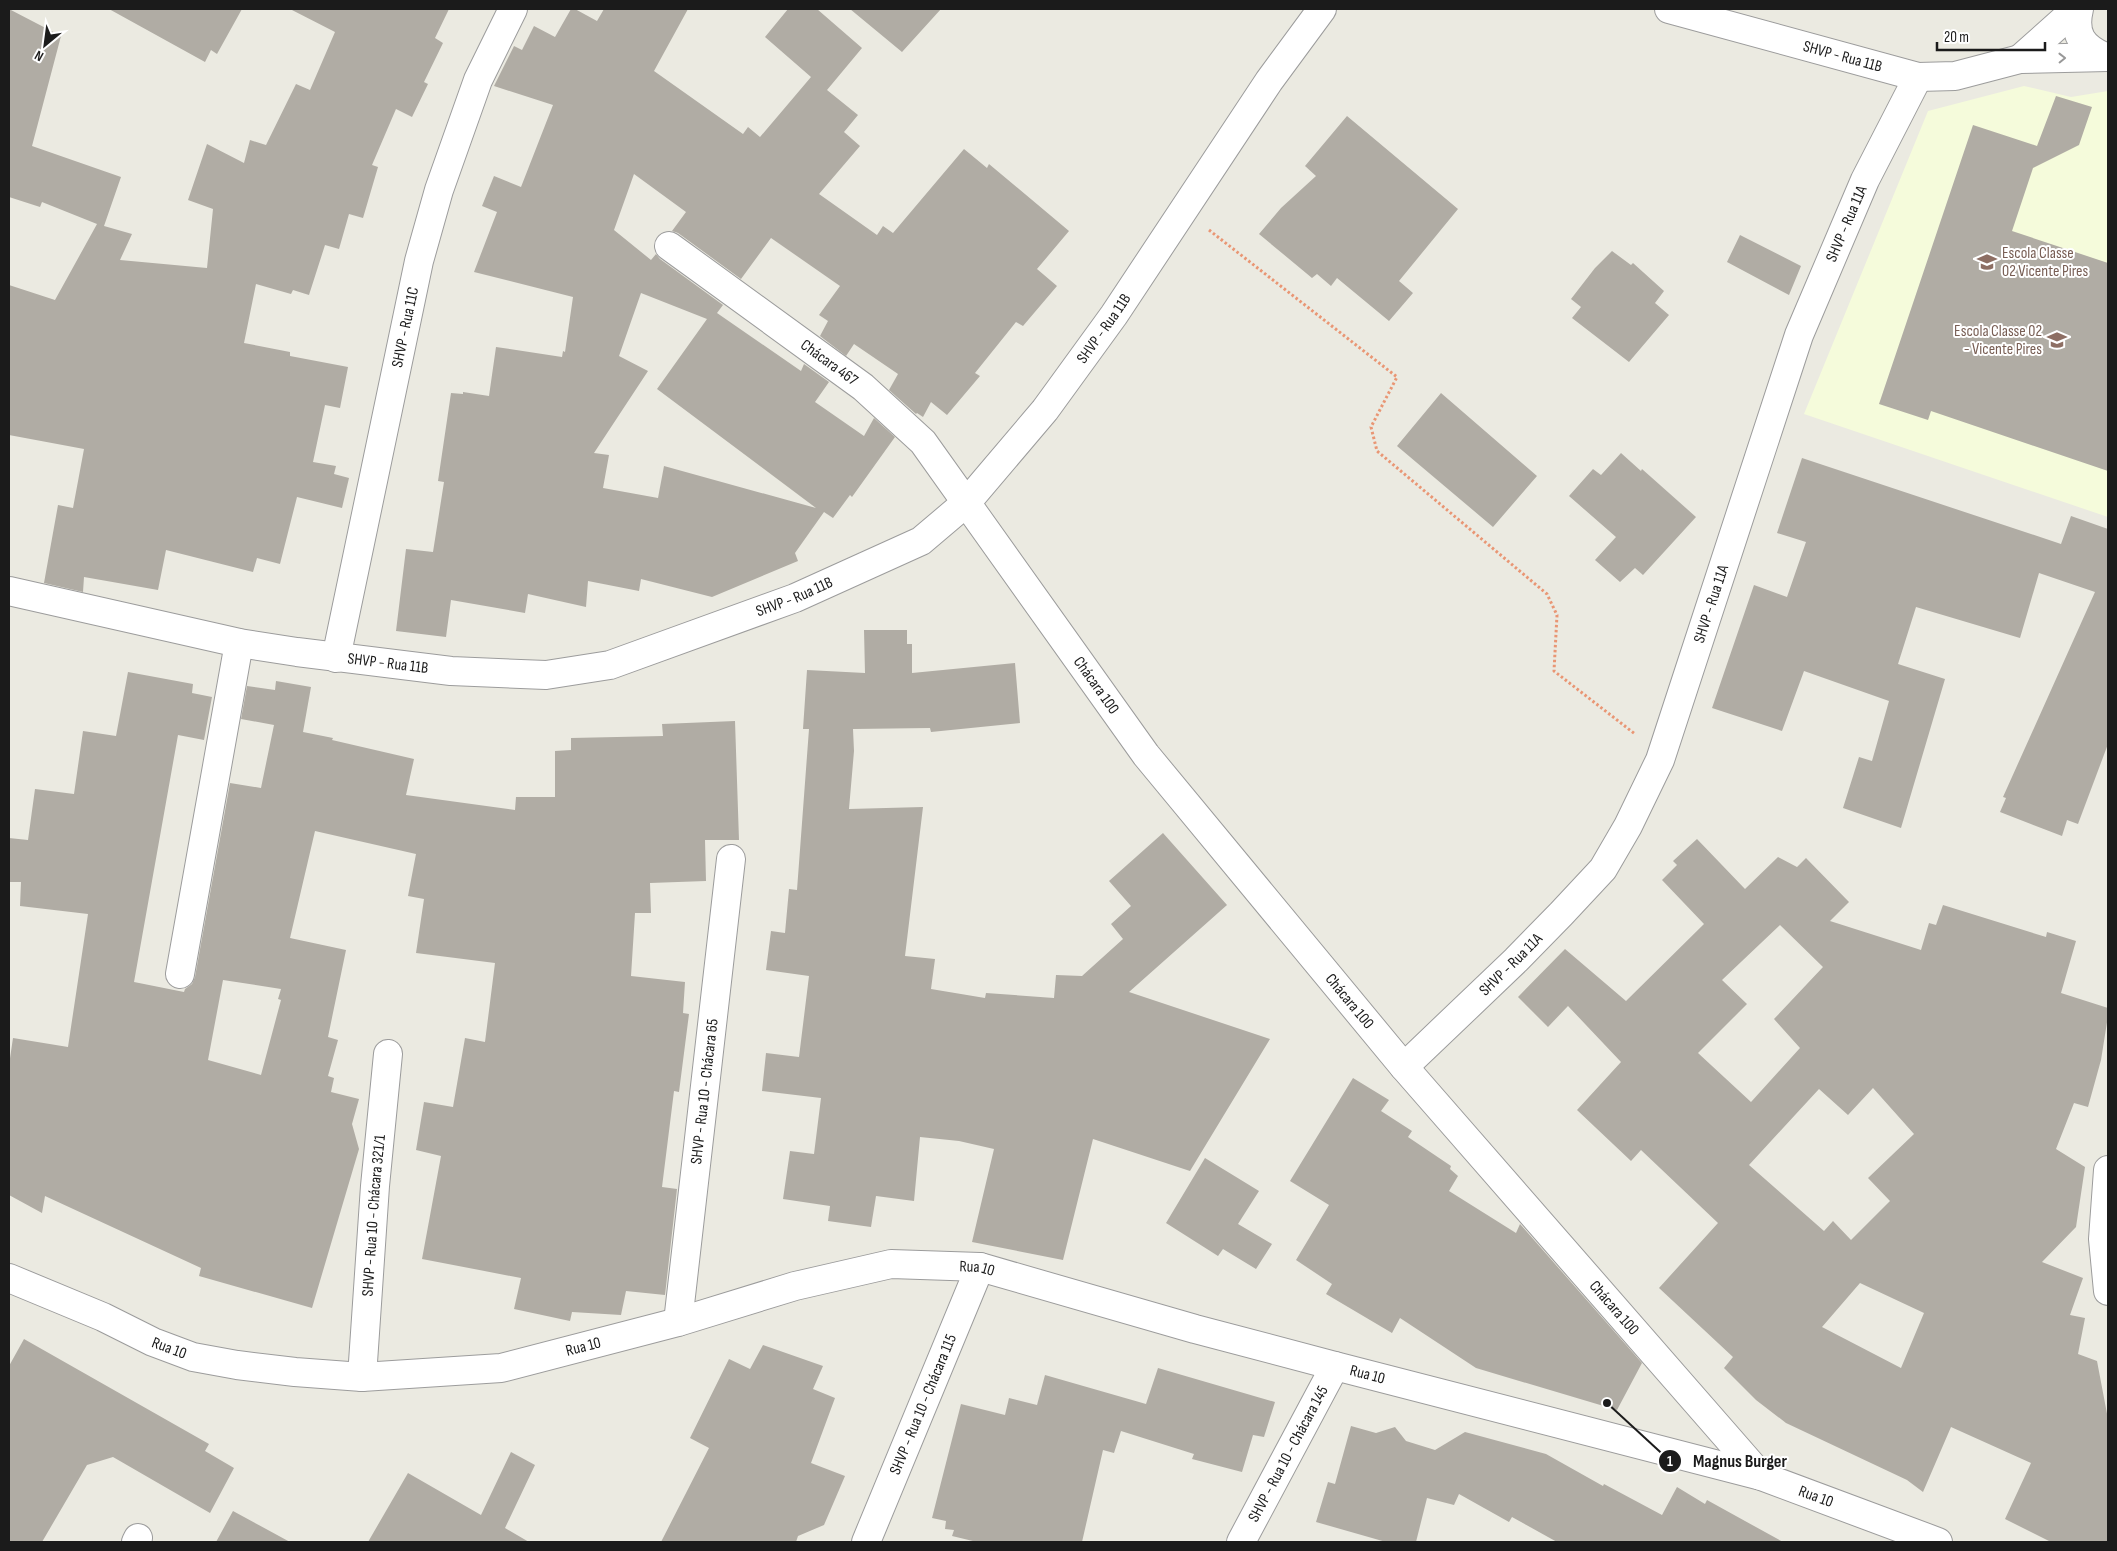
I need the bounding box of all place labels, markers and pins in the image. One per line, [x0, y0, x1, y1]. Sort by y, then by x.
place label: Escola Classe 02 Vicente Pires [2002, 244, 2088, 281]
school or university icon: Escola Classe 02 Vicente Pires [1976, 251, 1998, 273]
place label: Escola Classe 02 - Vicente Pires [1954, 322, 2042, 359]
school or university icon: Escola Classe 02 - Vicente Pires [2046, 329, 2068, 351]
callout: Magnus Burger [1657, 1444, 1797, 1477]

